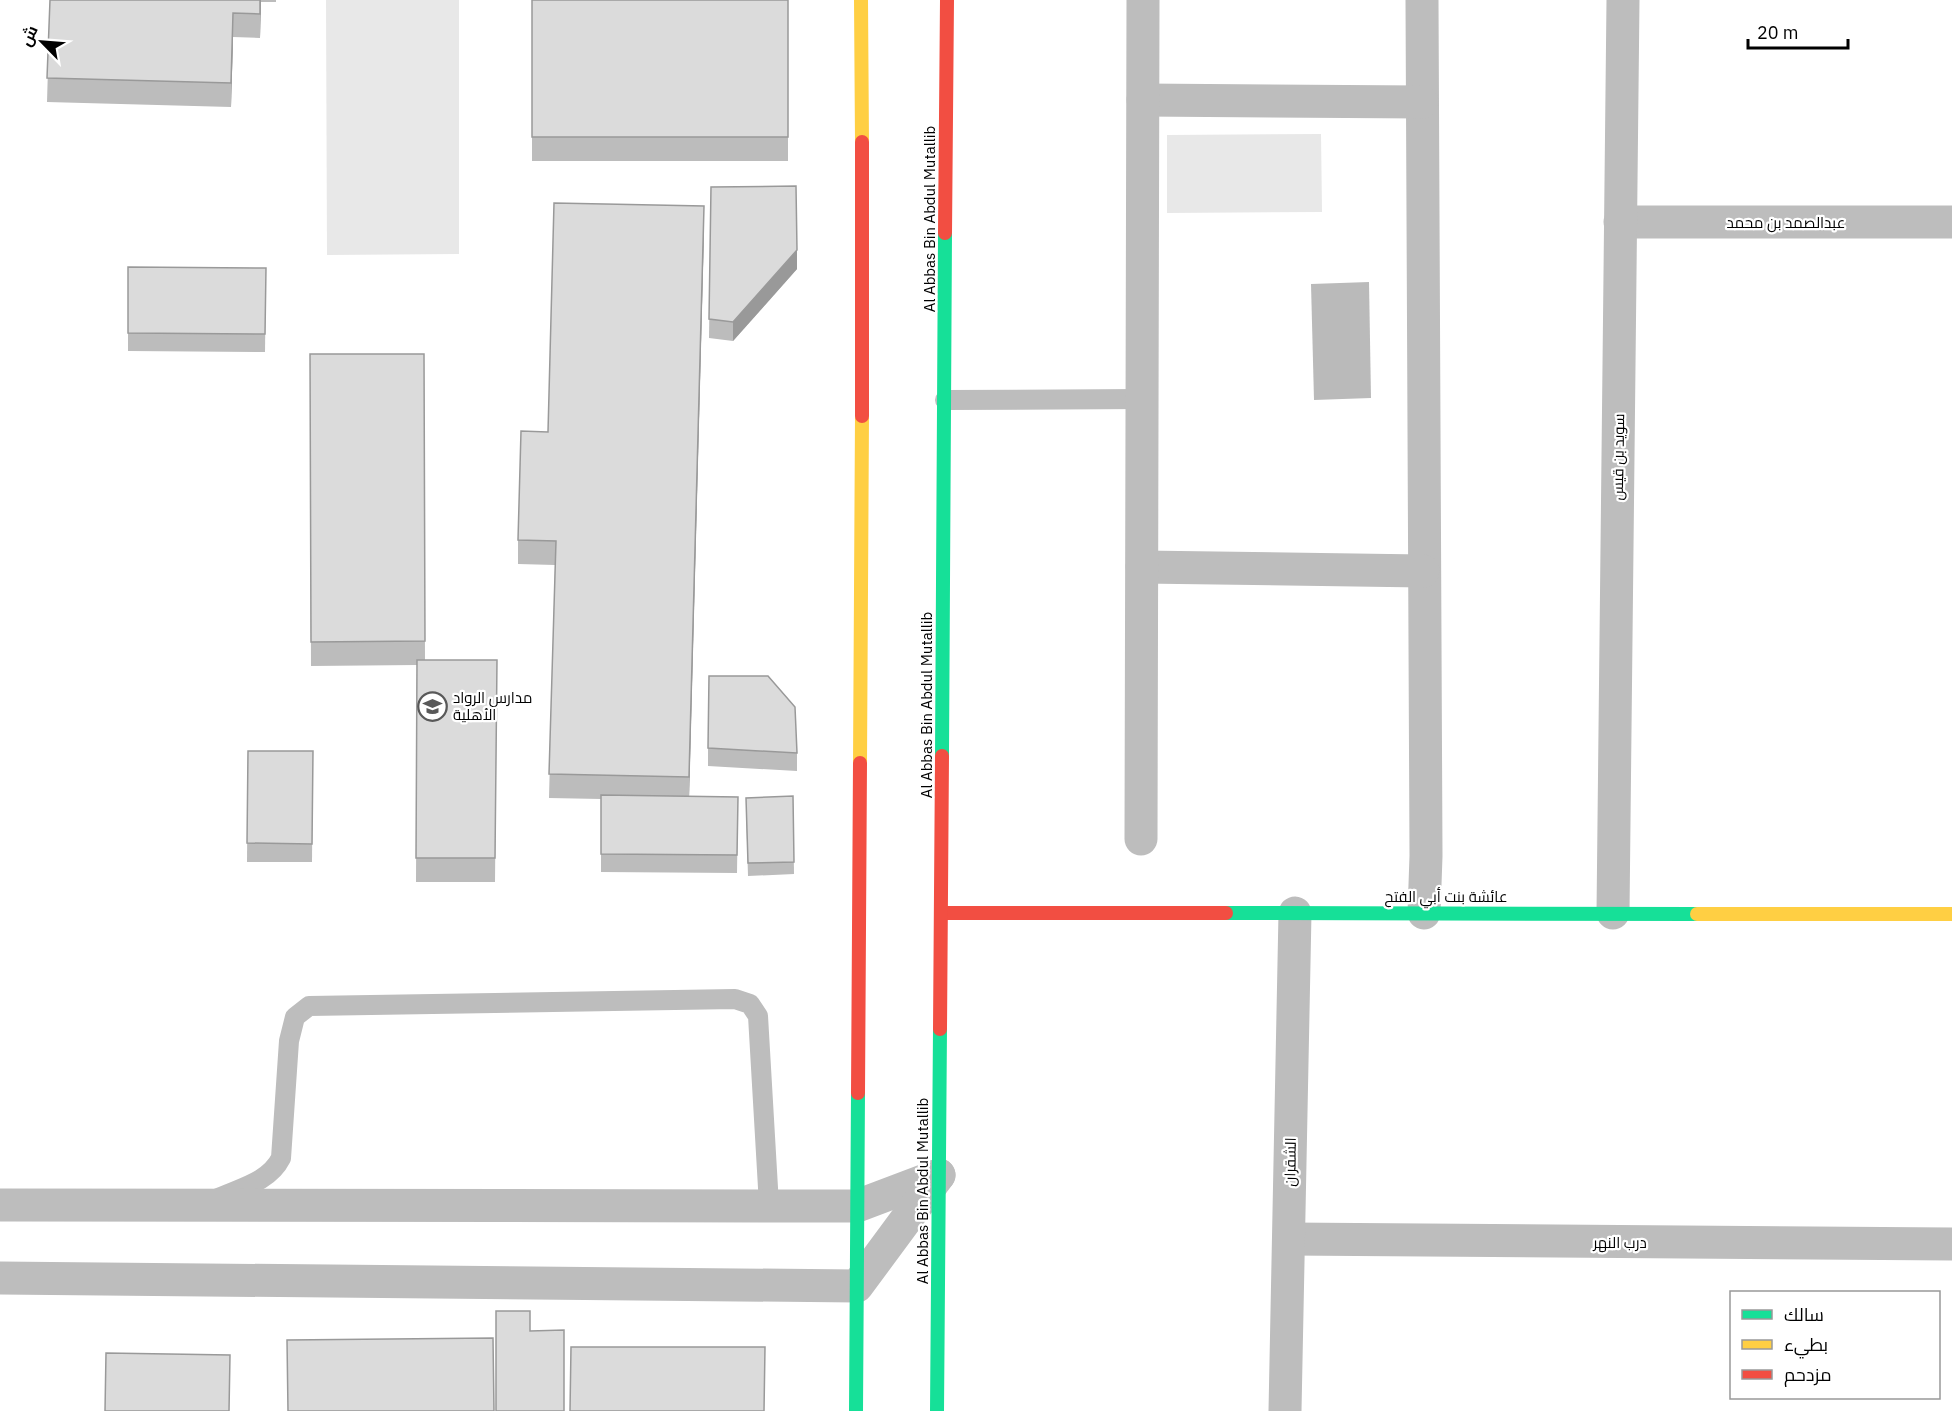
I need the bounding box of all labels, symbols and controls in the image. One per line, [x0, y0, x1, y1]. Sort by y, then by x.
north arrow [12, 12, 72, 72]
scale bar [1748, 12, 1848, 50]
text: 20 m [1757, 21, 1799, 44]
text: ش [15, 22, 42, 49]
street label: Al Abbas Bin Abdul Mutallib [920, 126, 939, 312]
street label: عبدالصمد بن محمد [1727, 213, 1845, 233]
street label: سويد بن قيس [1608, 413, 1629, 501]
street label: Al Abbas Bin Abdul Mutallib [917, 612, 936, 798]
place label: مدارس الرواد الأهلية [453, 688, 532, 724]
school or university icon: مدارس الرواد الأهلية [416, 690, 448, 722]
street label: عائشة بنت أبي الفتح [1384, 887, 1508, 909]
street label: Al Abbas Bin Abdul Mutallib [913, 1098, 932, 1284]
street label: الشقران [1280, 1137, 1301, 1187]
street label: درب النهر [1592, 1233, 1647, 1253]
legend [1730, 1291, 1940, 1399]
text: سالك [1784, 1303, 1824, 1326]
text: بطيء [1784, 1333, 1828, 1359]
text: مزدحم [1784, 1363, 1832, 1387]

